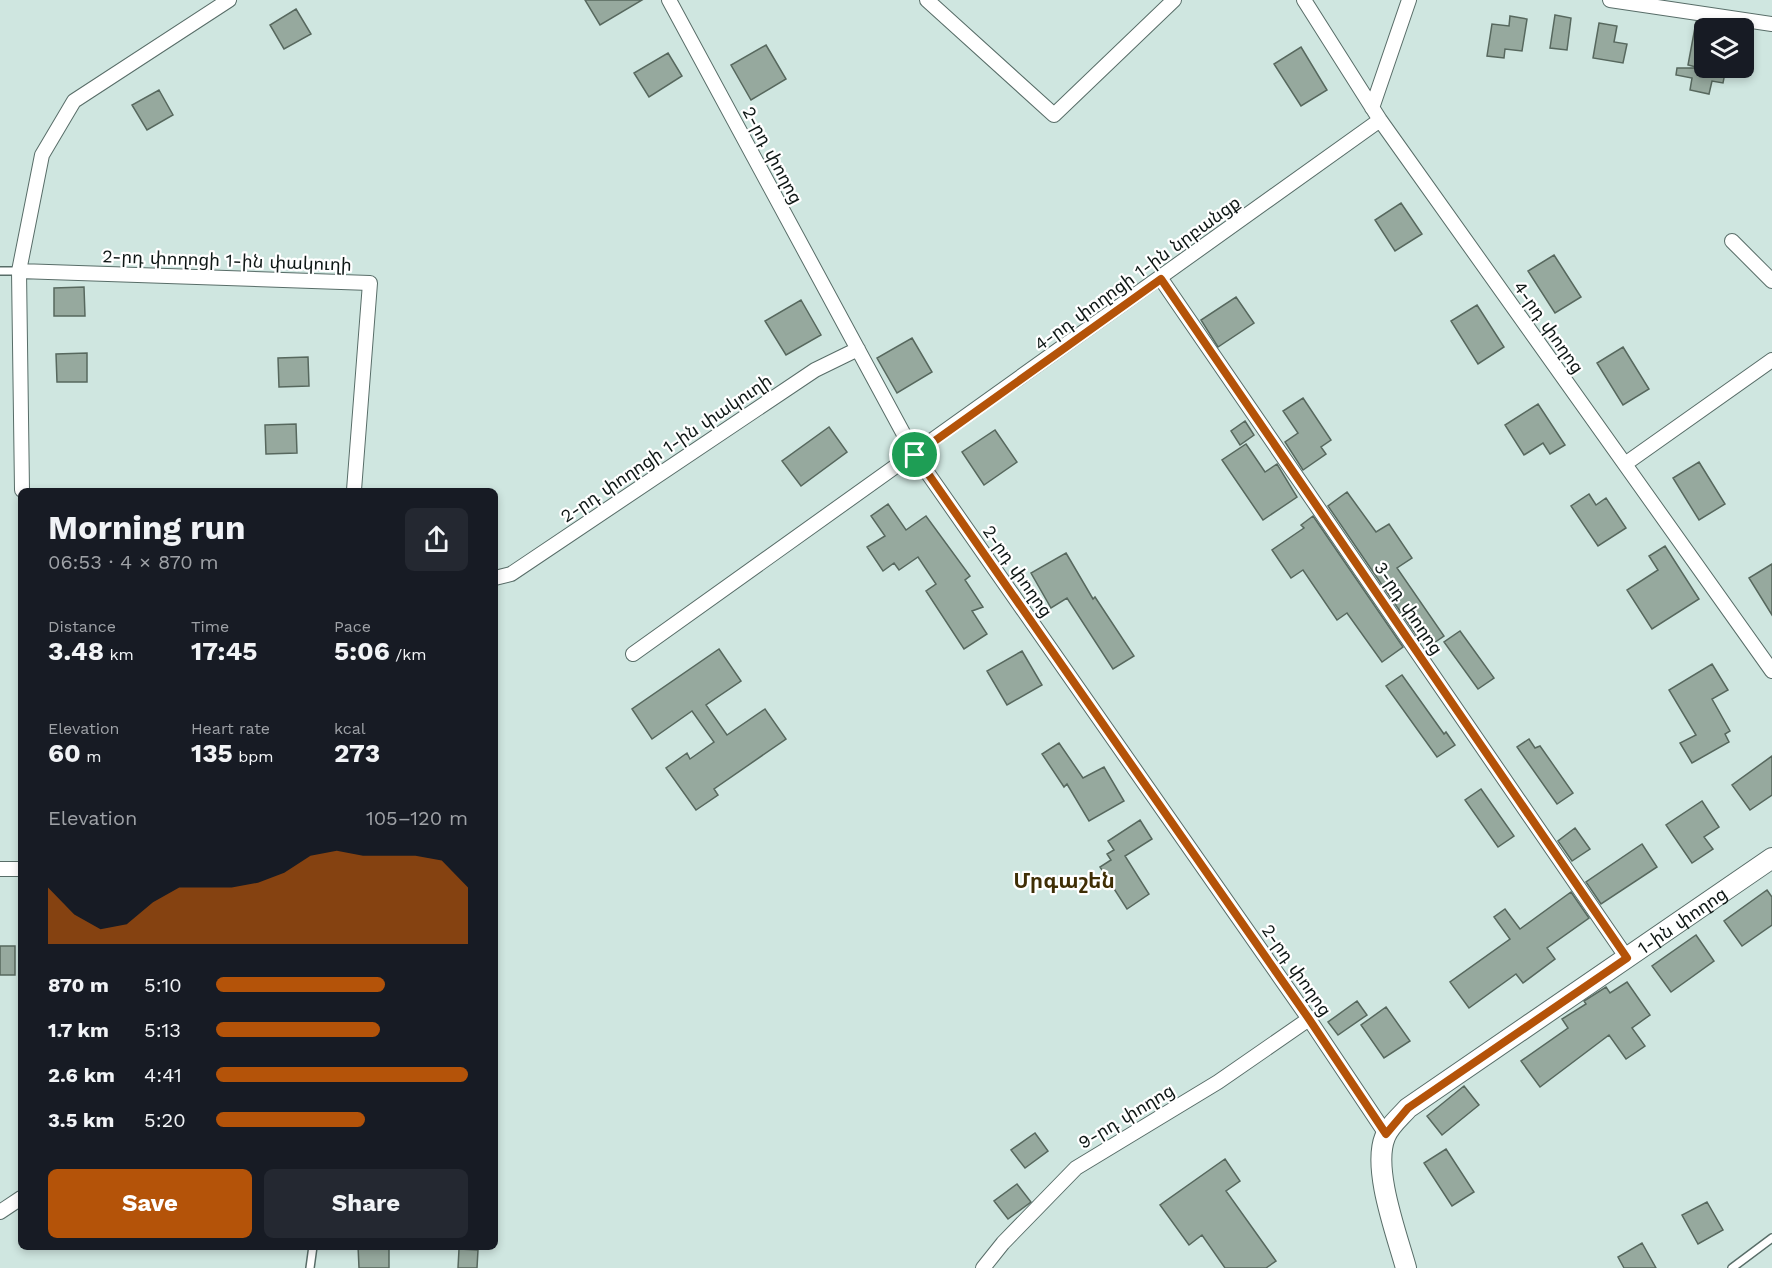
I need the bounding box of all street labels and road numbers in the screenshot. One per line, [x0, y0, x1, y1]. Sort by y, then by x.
street label: 2-րդ փողոց [739, 103, 807, 207]
street label: 4-րդ փողոցի 1-ին նրբանցք [1030, 191, 1244, 355]
street label: 2-րդ փողոցի 1-ին փակուղի [102, 245, 352, 275]
street label: 4-րդ փողոց [1509, 277, 1589, 377]
street label: 2-րդ փողոցի 1-ին փակուղի [557, 369, 775, 527]
street label: 2-րդ փողոց [979, 521, 1057, 621]
street label: 3-րդ փողոց [1370, 558, 1448, 658]
street label: 1-ին փողոց [1633, 882, 1730, 958]
street label: 2-րդ փողոց [1258, 920, 1336, 1020]
street label: 9-րդ փողոց [1074, 1079, 1178, 1153]

